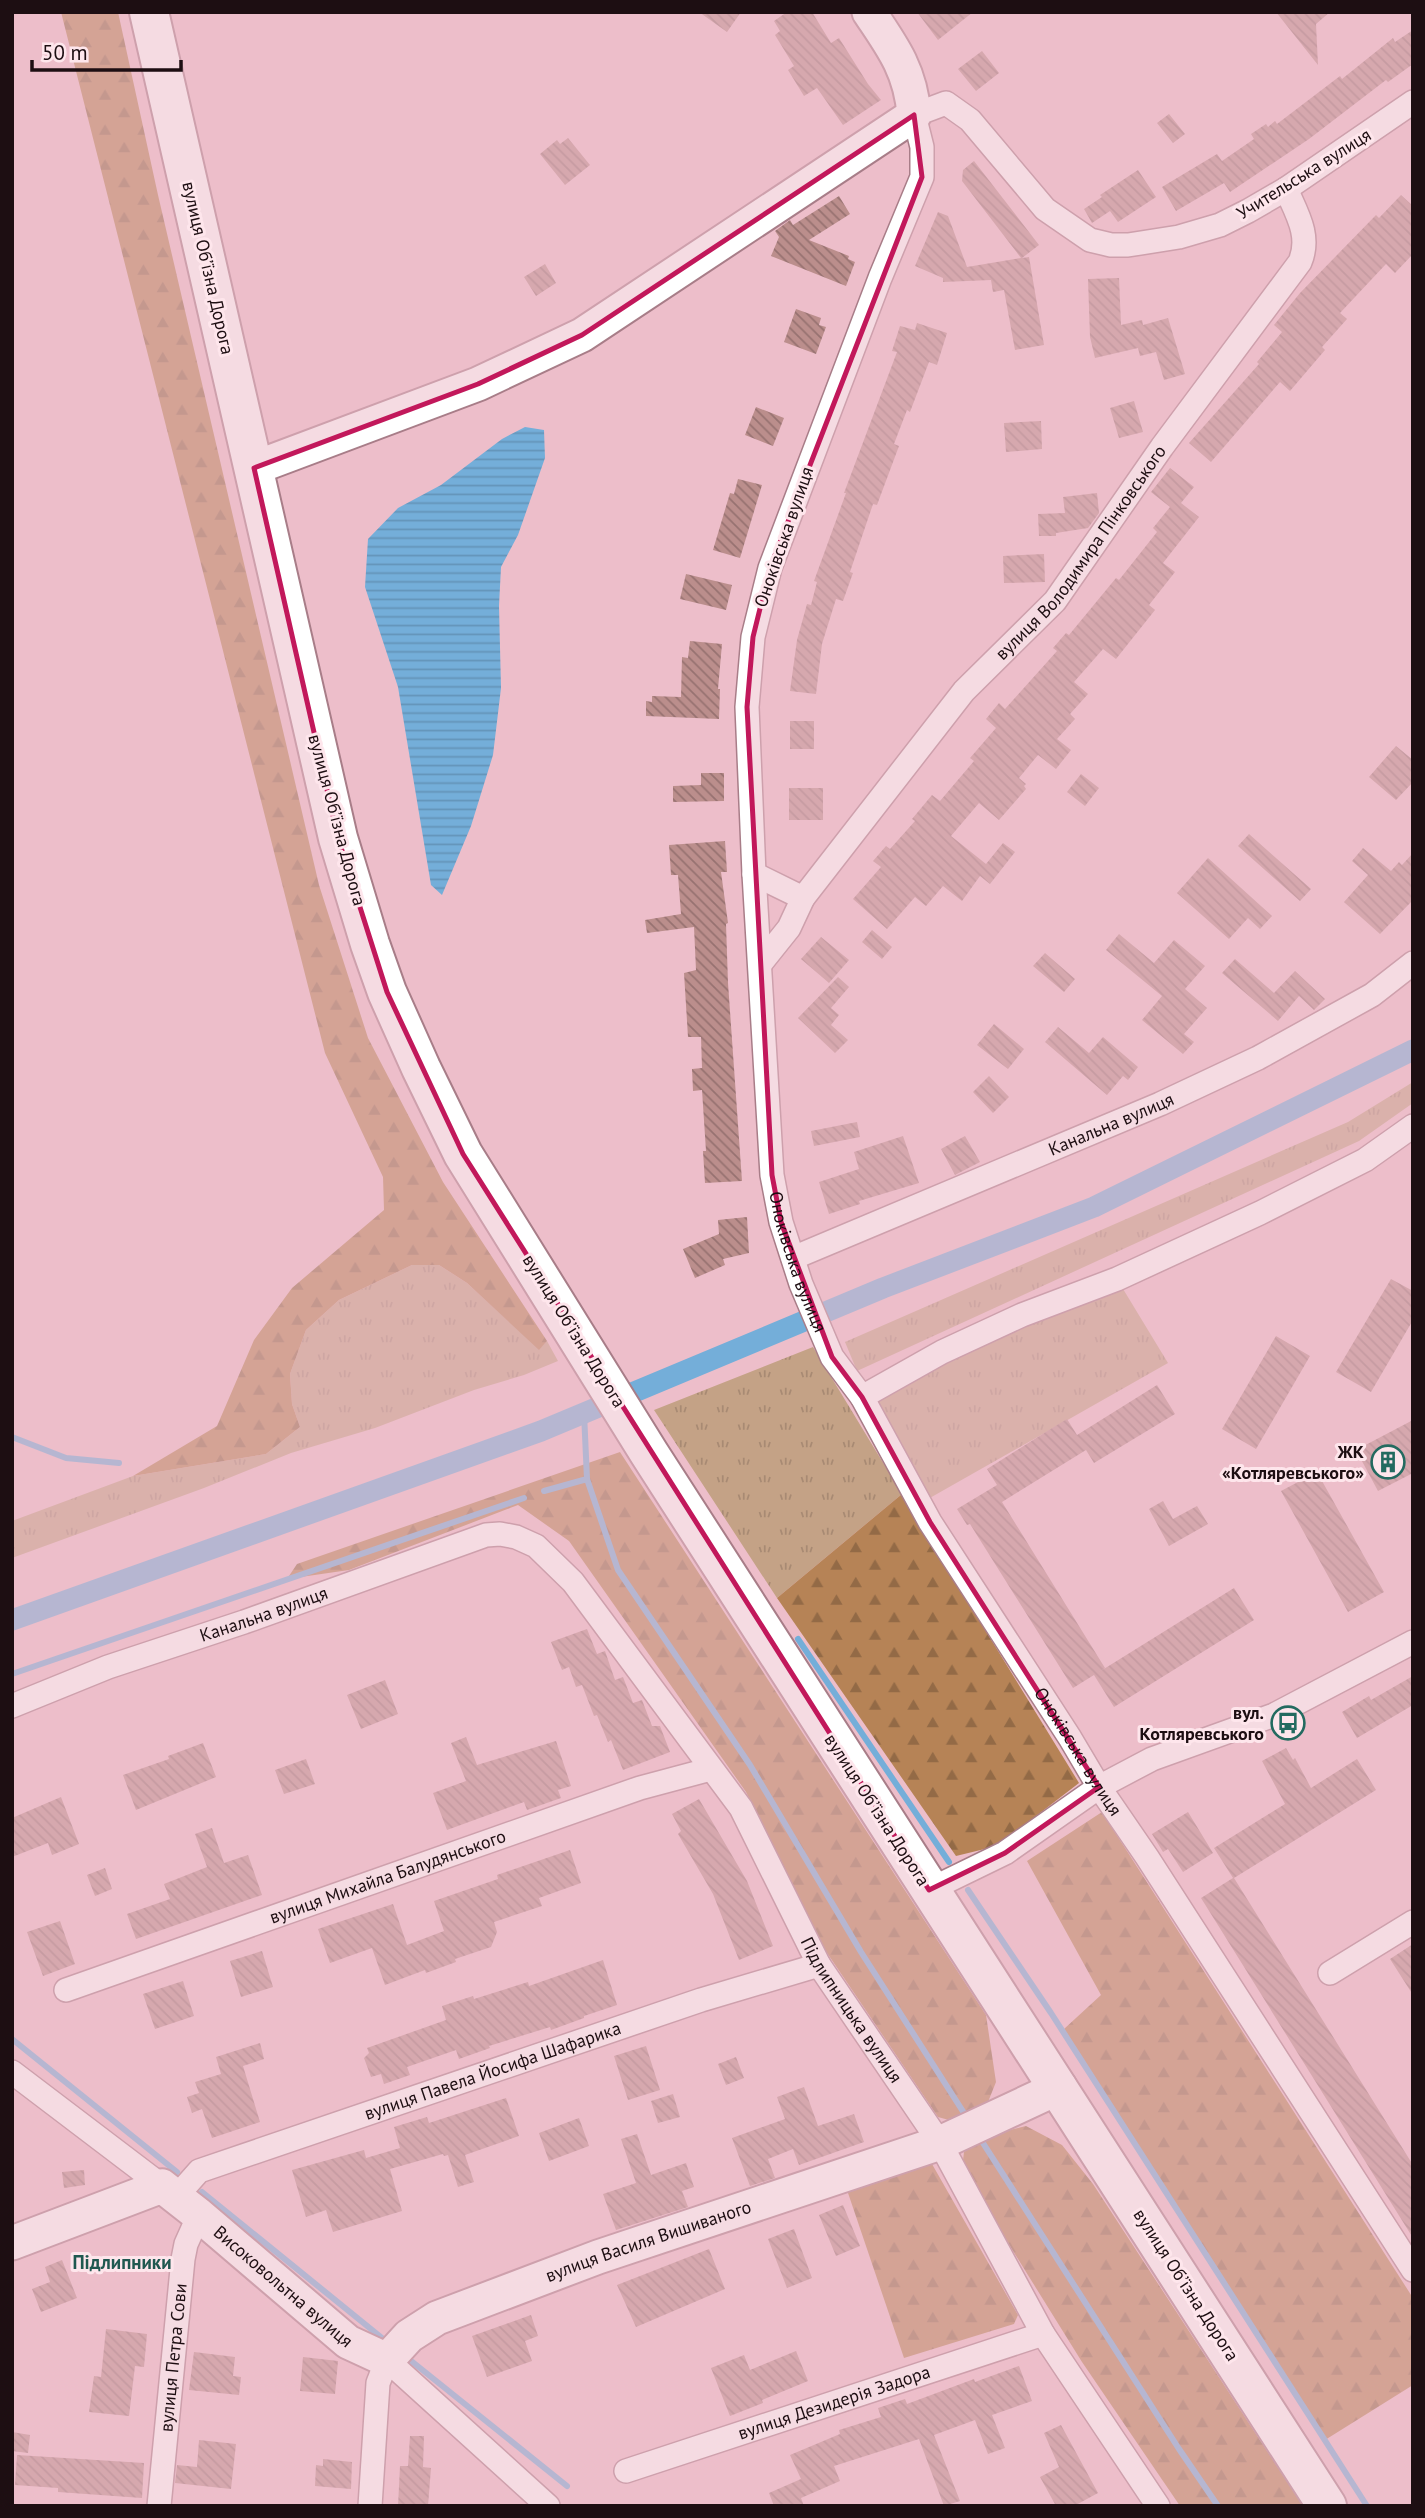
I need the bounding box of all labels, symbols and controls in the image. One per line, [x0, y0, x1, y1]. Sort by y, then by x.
scale bar [32, 28, 180, 72]
text: 50 m [42, 39, 88, 66]
street label: Учительська вулиця [1232, 123, 1375, 224]
street label: вулиця Обʼїзна Дорога [177, 179, 240, 357]
street label: вулиця Володимира Пінковського [990, 440, 1171, 665]
street label: Оноківська вулиця [749, 463, 818, 610]
street label: вулиця Обʼїзна Дорога [303, 731, 371, 908]
street label: Канальна вулиця [1045, 1087, 1177, 1161]
street label: Оноківська вулиця [764, 1189, 832, 1336]
street label: вулиця Обʼїзна Дорога [518, 1250, 631, 1412]
place label: ЖК «Котляревського» [1222, 1440, 1364, 1484]
building icon: ЖК «Котляревського» [1369, 1443, 1407, 1481]
street label: Канальна вулиця [197, 1581, 331, 1647]
street label: Оноківська вулиця [1029, 1683, 1127, 1820]
place label: вул. Котляревського [1140, 1701, 1264, 1745]
bus stop icon: вул. Котляревського [1269, 1704, 1307, 1742]
street label: вулиця Обʼїзна Дорога [820, 1729, 935, 1890]
street label: вулиця Михайла Балудянського [266, 1824, 509, 1928]
street label: Підлипницька вулиця [796, 1933, 908, 2087]
street label: вулиця Павела Йосифа Шафарика [361, 2016, 624, 2125]
street label: вулиця Василя Вишиваного [542, 2195, 754, 2287]
street label: вулиця Обʼїзна Дорога [1129, 2204, 1244, 2365]
street label: Високовольтна вулиця [209, 2220, 358, 2352]
district label: Підлипники [72, 2250, 172, 2274]
street label: вулиця Петра Сови [154, 2282, 192, 2433]
street label: вулиця Дезидерія Задора [735, 2360, 933, 2444]

